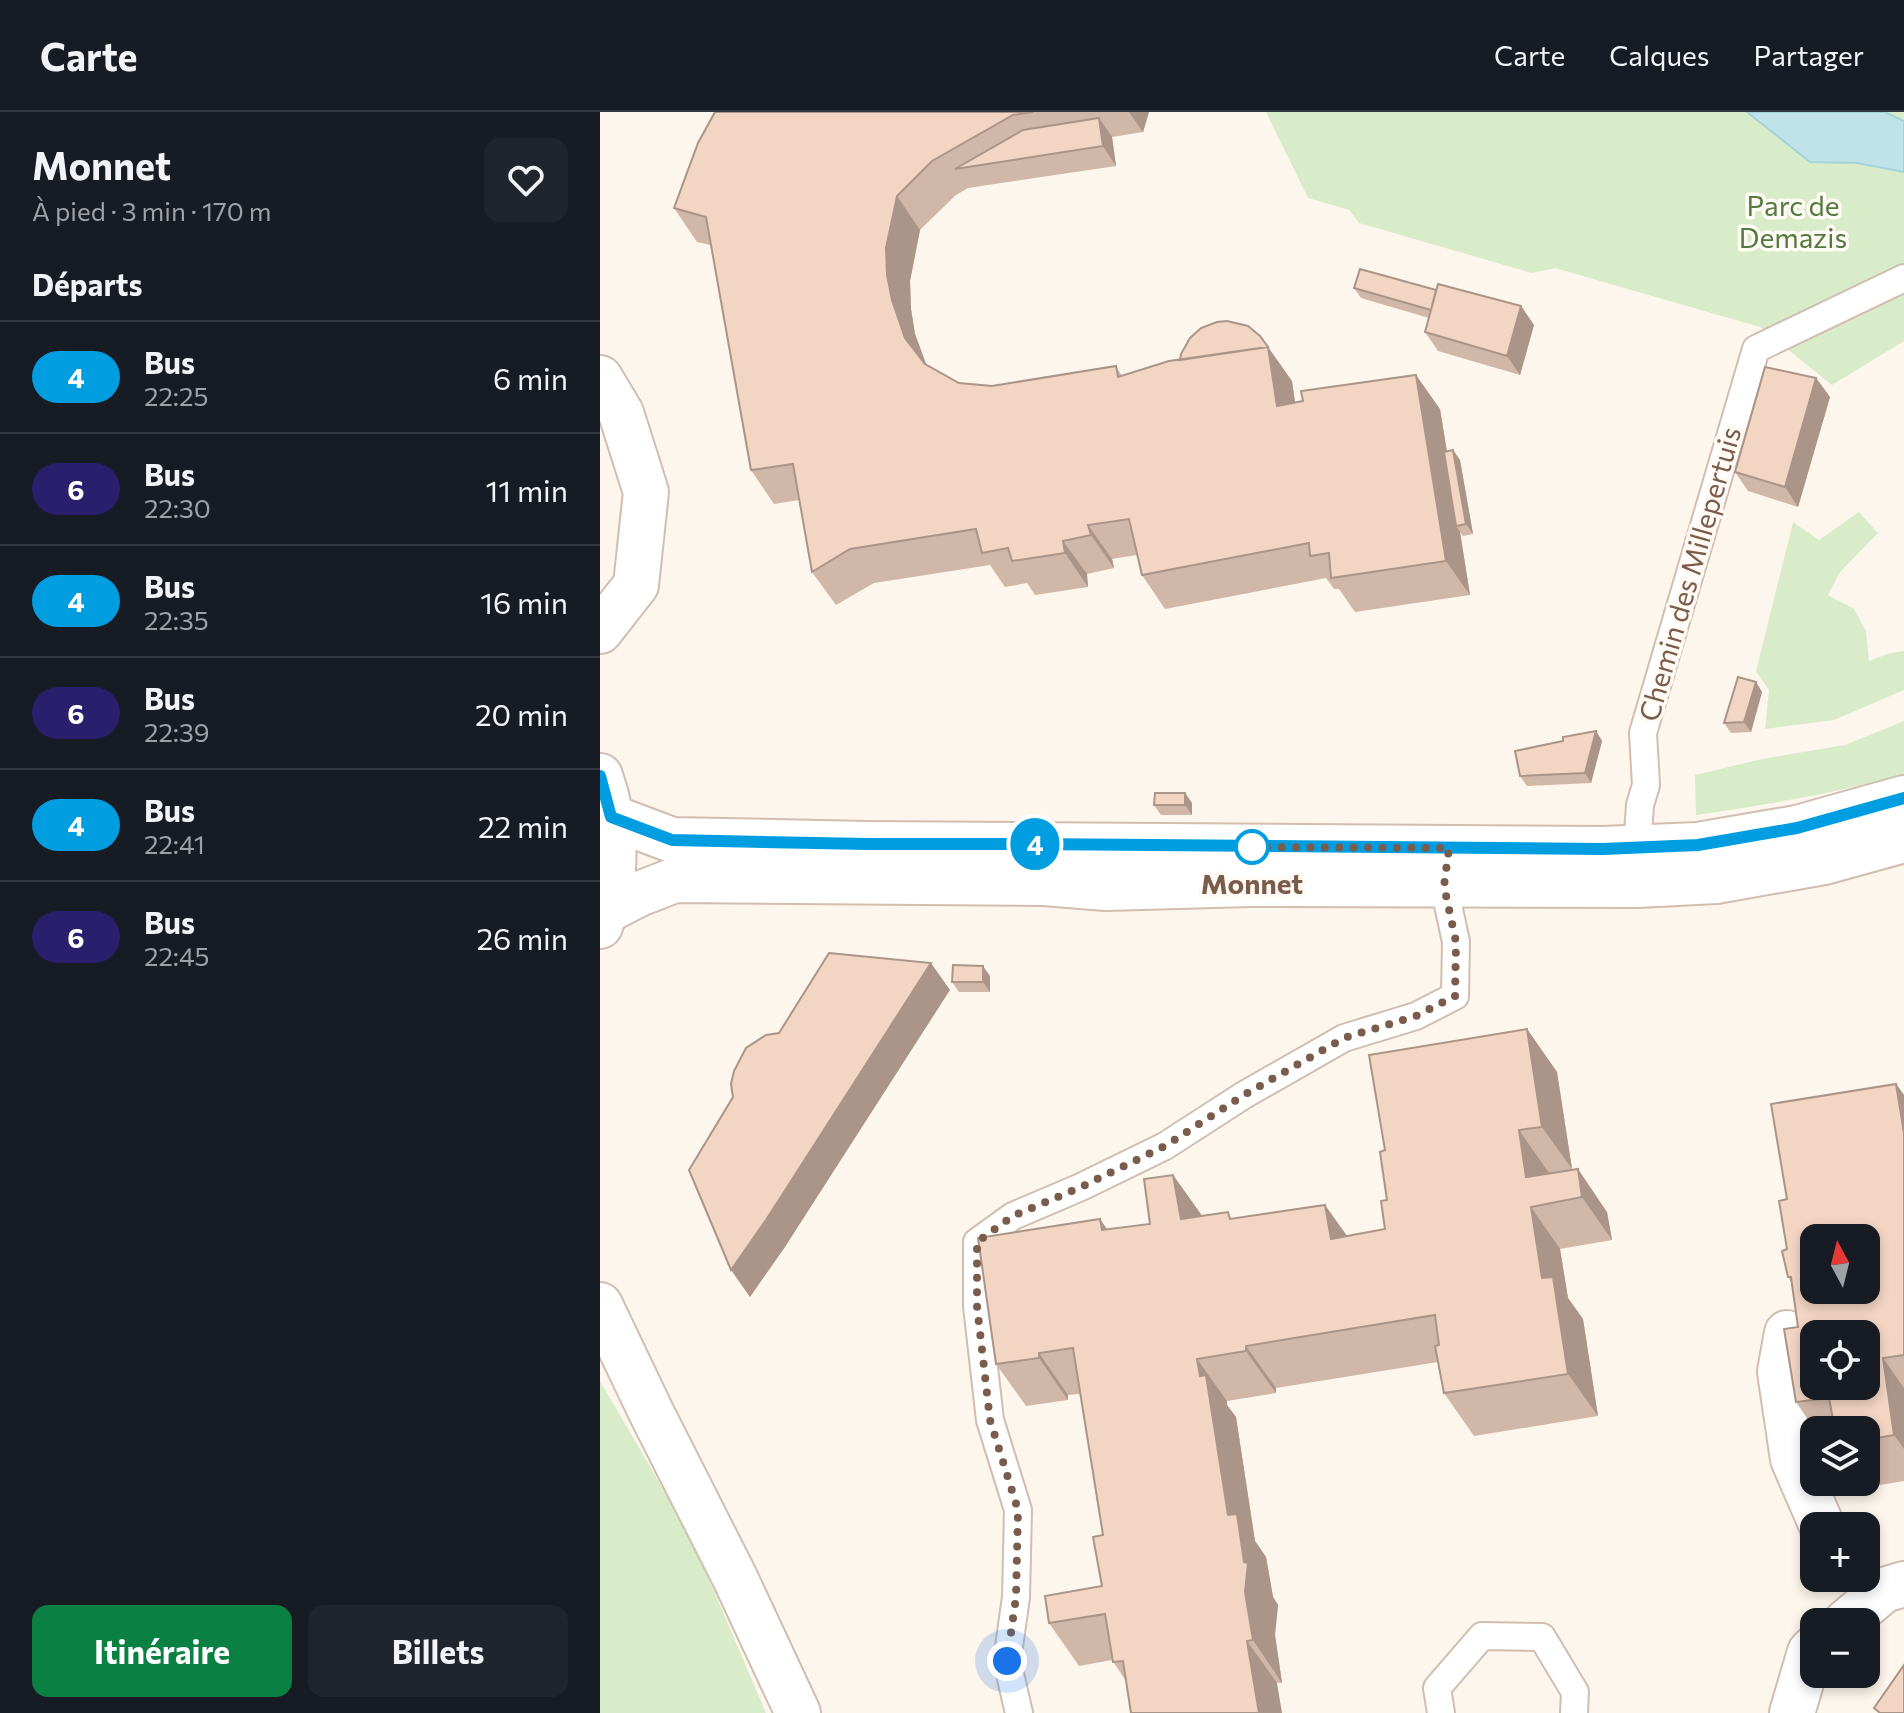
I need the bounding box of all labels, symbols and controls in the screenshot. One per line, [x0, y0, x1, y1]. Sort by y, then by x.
text: Carte [40, 32, 138, 79]
text: Carte [1494, 38, 1565, 72]
text: Calques [1609, 38, 1710, 72]
text: Partager [1754, 38, 1864, 72]
button: heart [484, 138, 568, 222]
text: Monnet [32, 141, 171, 188]
park label: Parc de Demazis [1739, 188, 1847, 254]
text: À pied · 3 min · 170 m [32, 195, 271, 226]
text: Départs [32, 265, 142, 302]
text: Bus [144, 343, 195, 380]
text: 6 min [493, 359, 568, 396]
text: 4 [67, 360, 85, 394]
text: 22:25 [144, 380, 208, 411]
street label: Chemin des Millepertuis [1631, 423, 1747, 725]
text: Bus [144, 455, 195, 492]
text: 11 min [486, 471, 568, 508]
text: 6 [67, 472, 85, 506]
text: 22:30 [144, 492, 211, 523]
text: Bus [144, 567, 195, 604]
text: 16 min [480, 583, 568, 620]
text: 4 [67, 584, 85, 618]
text: 22:35 [144, 604, 209, 635]
text: Bus [144, 679, 195, 716]
text: 20 min [475, 695, 568, 732]
text: 6 [67, 696, 85, 730]
text: 22:39 [144, 716, 210, 747]
text: Bus [144, 791, 195, 828]
text: 22 min [478, 807, 568, 844]
text: 4 [67, 808, 85, 842]
line badge: 4 [1009, 818, 1061, 870]
text: 4 [1026, 827, 1044, 861]
text: 22:41 [144, 828, 205, 859]
marker: Monnet [1235, 830, 1269, 864]
place label: Monnet [1201, 866, 1303, 900]
text: Bus [144, 903, 195, 940]
text: 26 min [476, 919, 568, 956]
text: 6 [67, 920, 85, 954]
text: 22:45 [144, 940, 210, 971]
north arrow [1800, 1224, 1880, 1304]
map controls [1800, 1224, 1880, 1688]
button: locate [1800, 1320, 1880, 1400]
button: layers [1800, 1416, 1880, 1496]
button: + [1800, 1512, 1880, 1592]
button: Itinéraire [32, 1605, 292, 1697]
button: Billets [308, 1605, 568, 1697]
button: − [1800, 1608, 1880, 1688]
your location [987, 1641, 1027, 1681]

